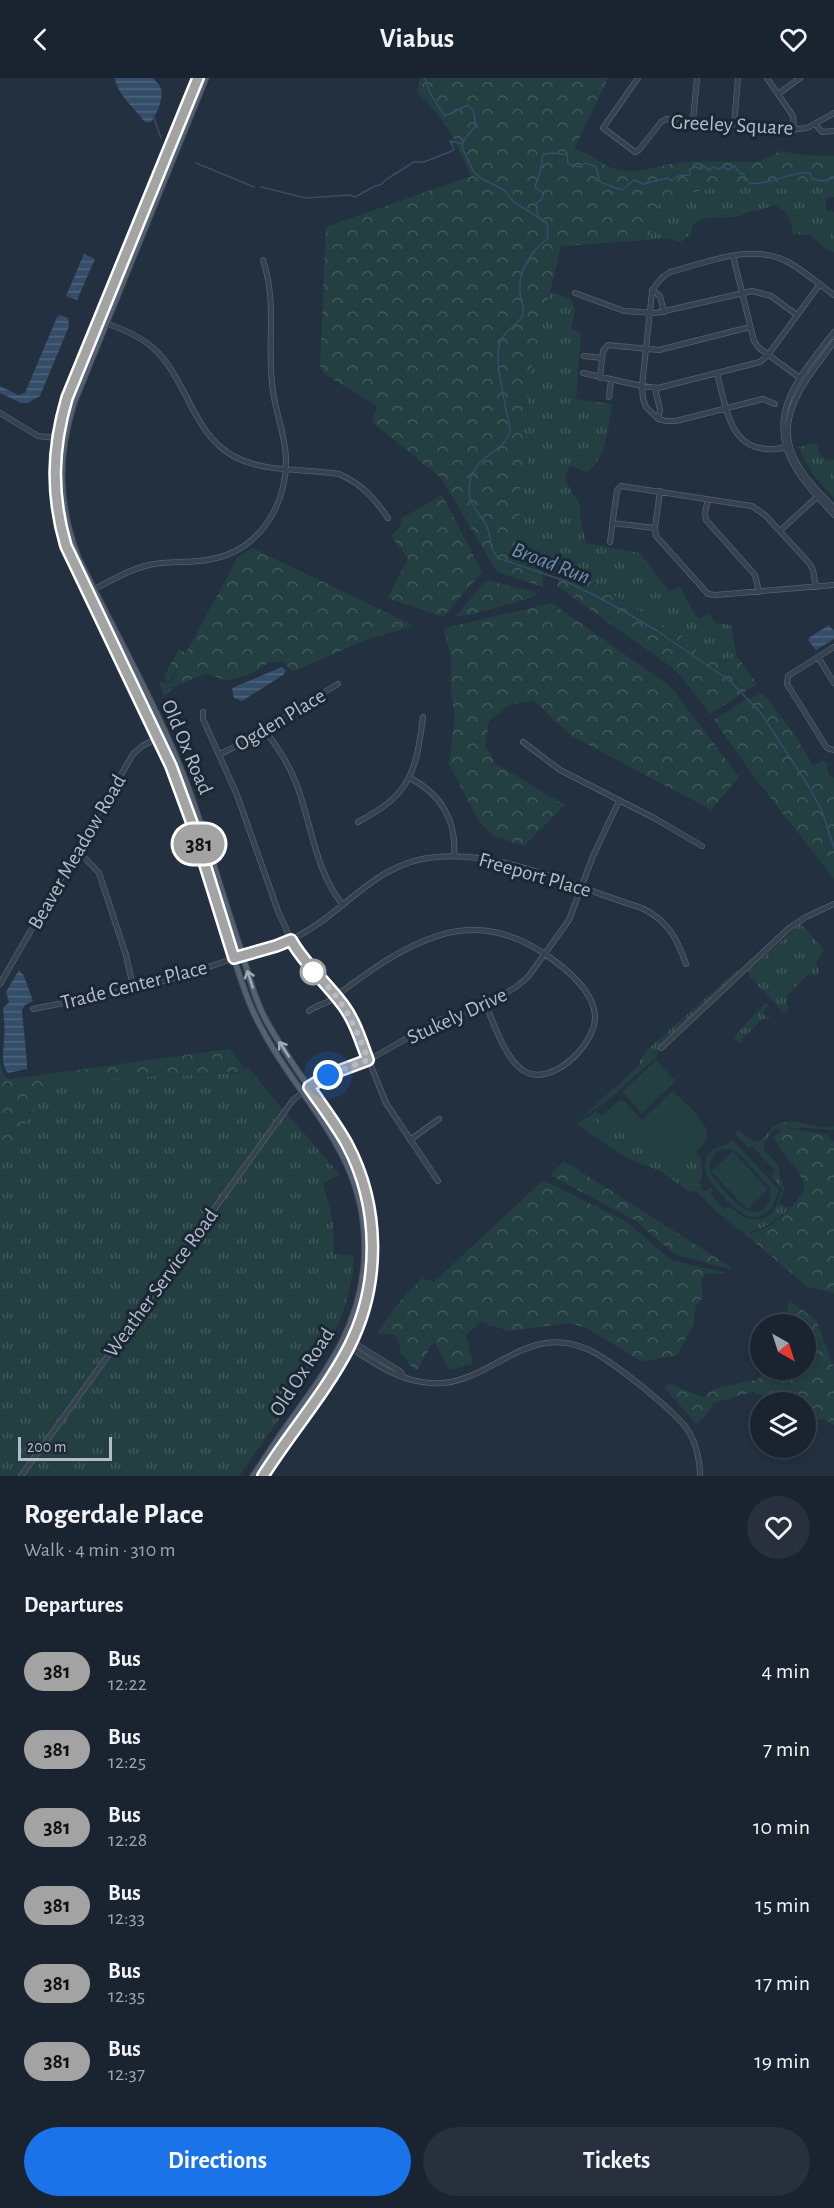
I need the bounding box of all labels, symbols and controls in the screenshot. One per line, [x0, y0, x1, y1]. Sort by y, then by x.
icon: back [24, 23, 57, 56]
icon: heart [777, 23, 810, 56]
text: Viabus [380, 25, 454, 52]
street label: Greeley Square [670, 111, 794, 139]
water label: Broad Run [509, 538, 593, 588]
street label: Ogden Place [231, 685, 329, 755]
street label: Old Ox Road [158, 697, 216, 797]
street label: Beaver Meadow Road [24, 771, 130, 933]
line badge: 381 [164, 824, 234, 864]
text: 381 [186, 834, 212, 855]
street label: Freeport Place [476, 849, 594, 901]
street label: Trade Center Place [59, 957, 209, 1013]
unlabelled marker [300, 959, 326, 985]
one-way arrow [243, 970, 254, 989]
street label: Stukely Drive [404, 984, 510, 1048]
one-way arrow [278, 1041, 290, 1058]
your location [313, 1060, 343, 1090]
street label: Weather Service Road [100, 1205, 222, 1361]
north arrow [750, 1314, 816, 1380]
map controls [750, 1314, 816, 1458]
street label: Old Ox Road [266, 1324, 338, 1420]
button: layers [750, 1392, 816, 1458]
scale bar [18, 1434, 112, 1462]
text: 200 m [27, 1439, 67, 1455]
button: heart [747, 1496, 810, 1559]
text: Rogerdale Place [24, 1501, 204, 1529]
text: Walk · 4 min · 310 m [24, 1540, 176, 1560]
text: Departures [24, 1594, 124, 1616]
text: Bus [108, 1648, 141, 1670]
text: 4 min [762, 1660, 810, 1682]
text: 381 [44, 1661, 70, 1682]
text: 12:22 [108, 1674, 147, 1694]
text: Bus [108, 1726, 141, 1748]
text: 7 min [763, 1738, 810, 1760]
text: 381 [44, 1739, 70, 1760]
text: 12:25 [108, 1752, 146, 1772]
text: Bus [108, 1804, 141, 1826]
text: 10 min [753, 1816, 810, 1838]
text: 381 [44, 1817, 70, 1838]
text: 12:28 [108, 1830, 147, 1850]
text: Bus [108, 1882, 141, 1904]
text: 15 min [755, 1894, 810, 1916]
text: 381 [44, 1895, 70, 1916]
text: 12:33 [108, 1908, 145, 1928]
text: Bus [108, 1960, 141, 1982]
text: 17 min [755, 1972, 810, 1994]
text: 381 [44, 1973, 70, 1994]
text: 12:35 [108, 1986, 145, 2006]
text: Bus [108, 2038, 141, 2060]
text: 19 min [754, 2050, 810, 2072]
text: 381 [44, 2051, 70, 2072]
text: 12:37 [108, 2064, 145, 2084]
button: Directions [24, 2127, 411, 2196]
button: Tickets [423, 2127, 810, 2196]

